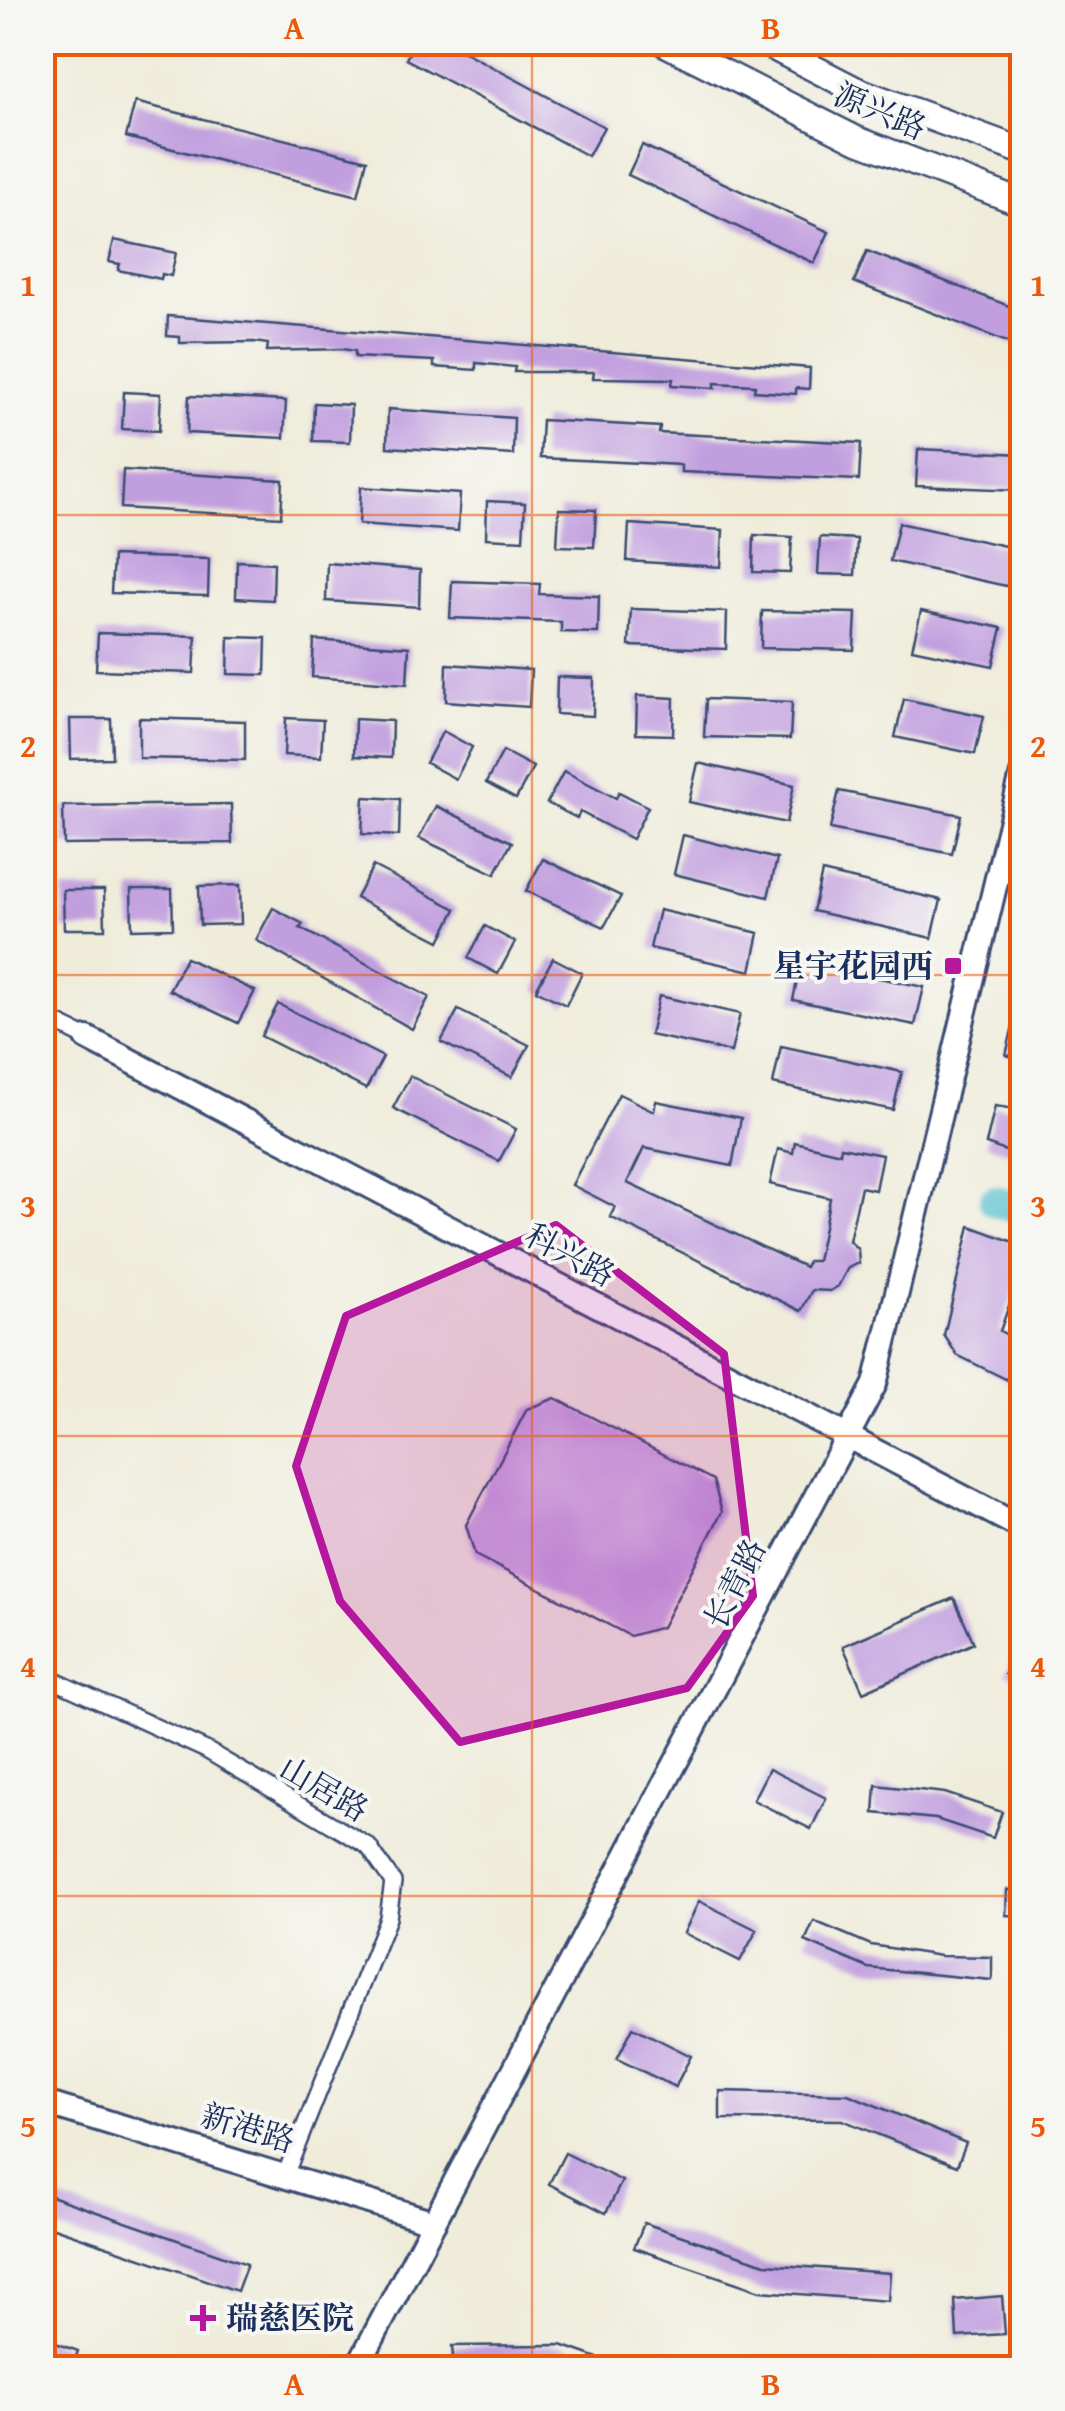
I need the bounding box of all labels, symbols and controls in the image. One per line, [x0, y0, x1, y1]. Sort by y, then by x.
text: A [284, 4, 305, 51]
text: B [761, 4, 781, 51]
street label: 源兴路 [827, 70, 934, 151]
text: 1 [20, 261, 36, 308]
text: 1 [1030, 261, 1046, 308]
text: 2 [20, 722, 36, 769]
text: 2 [1030, 722, 1046, 769]
place label: 星宇花园西 [773, 942, 933, 989]
marker: 星宇花园西 [942, 955, 964, 977]
text: 3 [20, 1182, 36, 1229]
text: 3 [1030, 1182, 1046, 1229]
street label: 科兴路 [517, 1211, 624, 1298]
street label: 长青路 [692, 1530, 777, 1637]
text: 4 [20, 1642, 36, 1689]
text: 4 [1030, 1642, 1046, 1689]
street label: 山居路 [271, 1744, 378, 1833]
street label: 新港路 [195, 2091, 301, 2164]
text: 5 [20, 2102, 36, 2149]
text: 5 [1030, 2102, 1046, 2149]
place label: 瑞慈医院 [226, 2294, 354, 2341]
marker: 瑞慈医院 [190, 2305, 216, 2331]
text: A [284, 2360, 305, 2407]
text: B [761, 2360, 781, 2407]

